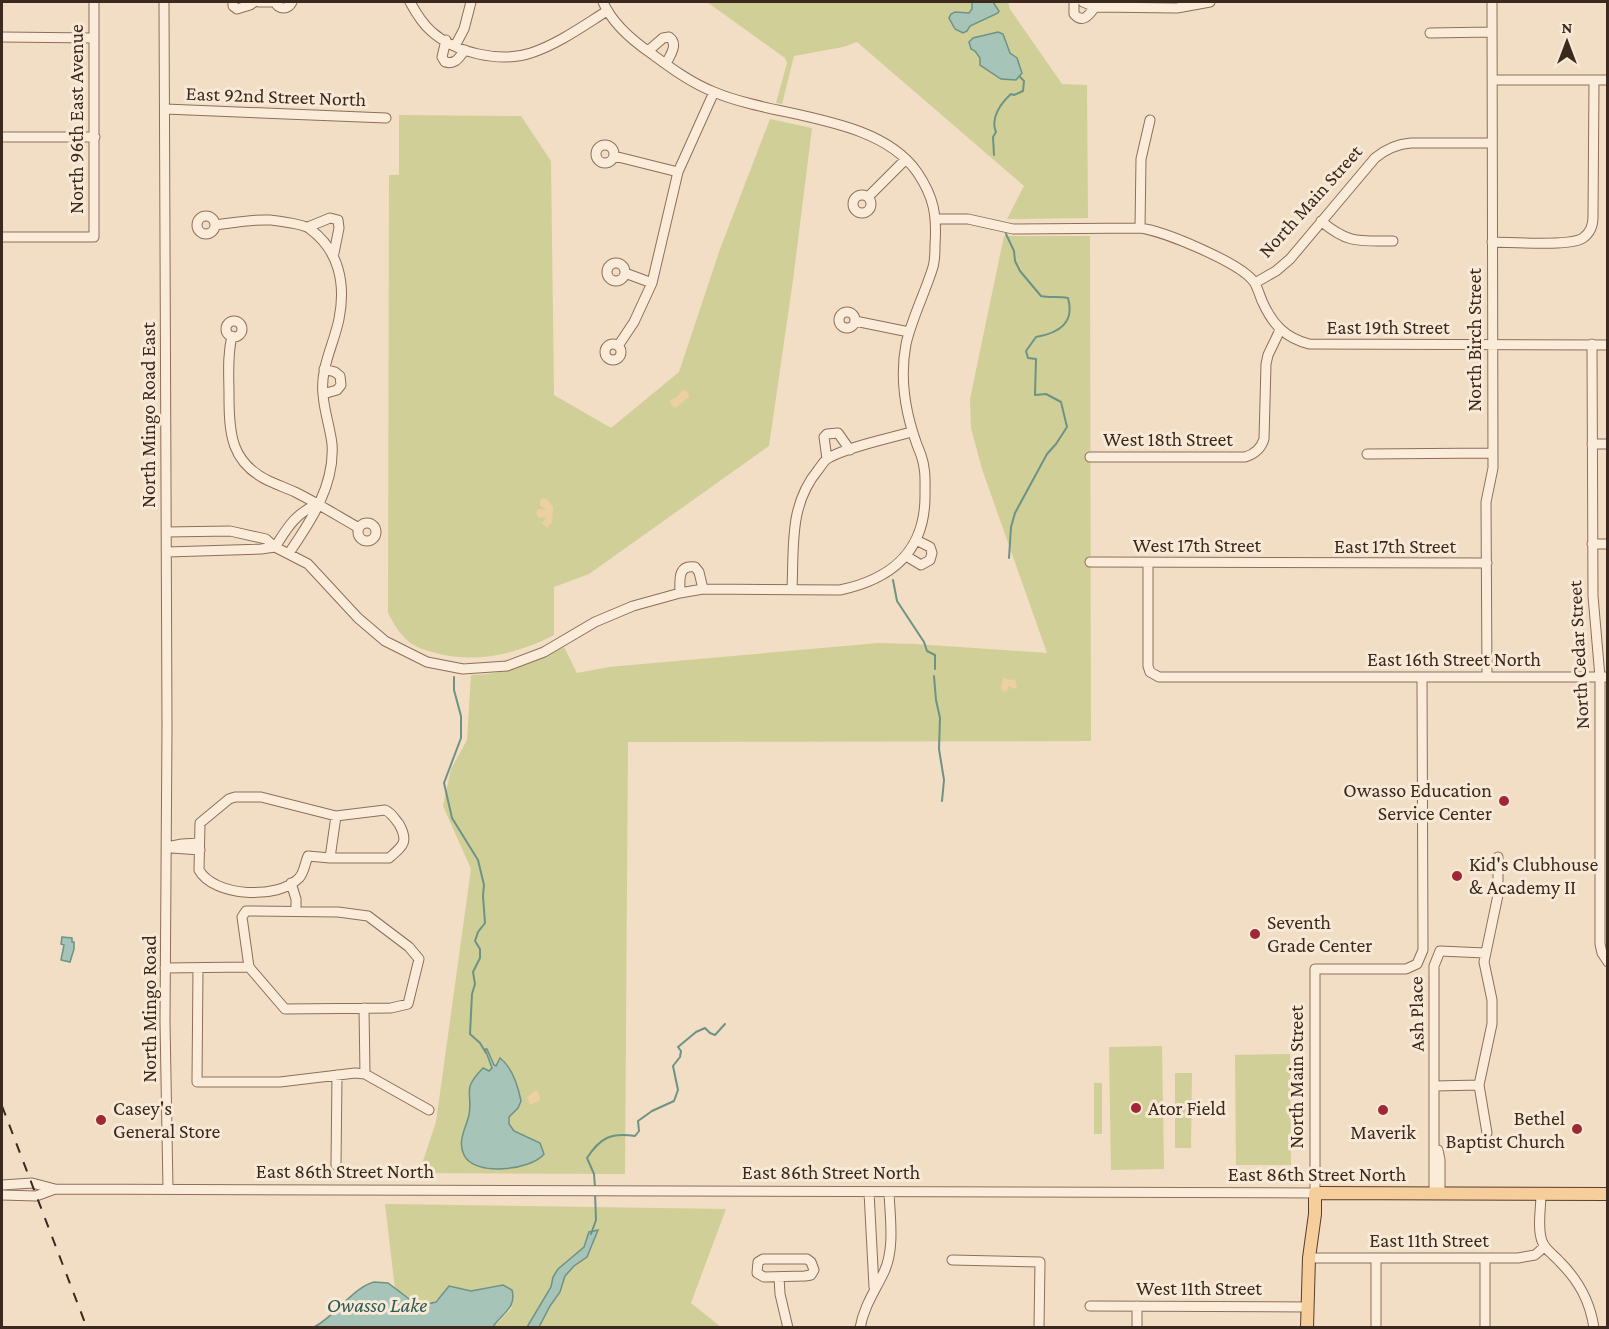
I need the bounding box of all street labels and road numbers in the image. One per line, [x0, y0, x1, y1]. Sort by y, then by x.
street label: North 96th East Avenue [65, 24, 87, 214]
street label: East 92nd Street North [185, 82, 367, 110]
street label: North Main Street [1254, 140, 1366, 262]
street label: North Birch Street [1463, 268, 1485, 412]
street label: East 19th Street [1326, 316, 1450, 338]
street label: North Mingo Road East [137, 322, 160, 508]
street label: West 18th Street [1103, 428, 1233, 450]
street label: West 17th Street [1133, 534, 1262, 556]
street label: East 17th Street [1334, 535, 1456, 557]
street label: North Cedar Street [1563, 580, 1593, 730]
street label: East 16th Street North [1367, 648, 1541, 670]
street label: North Mingo Road [138, 935, 161, 1083]
street label: Ash Place [1404, 976, 1428, 1052]
street label: North Main Street [1285, 1005, 1307, 1149]
street label: East 86th Street North [256, 1160, 434, 1182]
street label: East 86th Street North [742, 1161, 920, 1183]
street label: East 86th Street North [1228, 1163, 1406, 1185]
street label: East 11th Street [1369, 1229, 1489, 1251]
street label: West 11th Street [1136, 1277, 1262, 1299]

